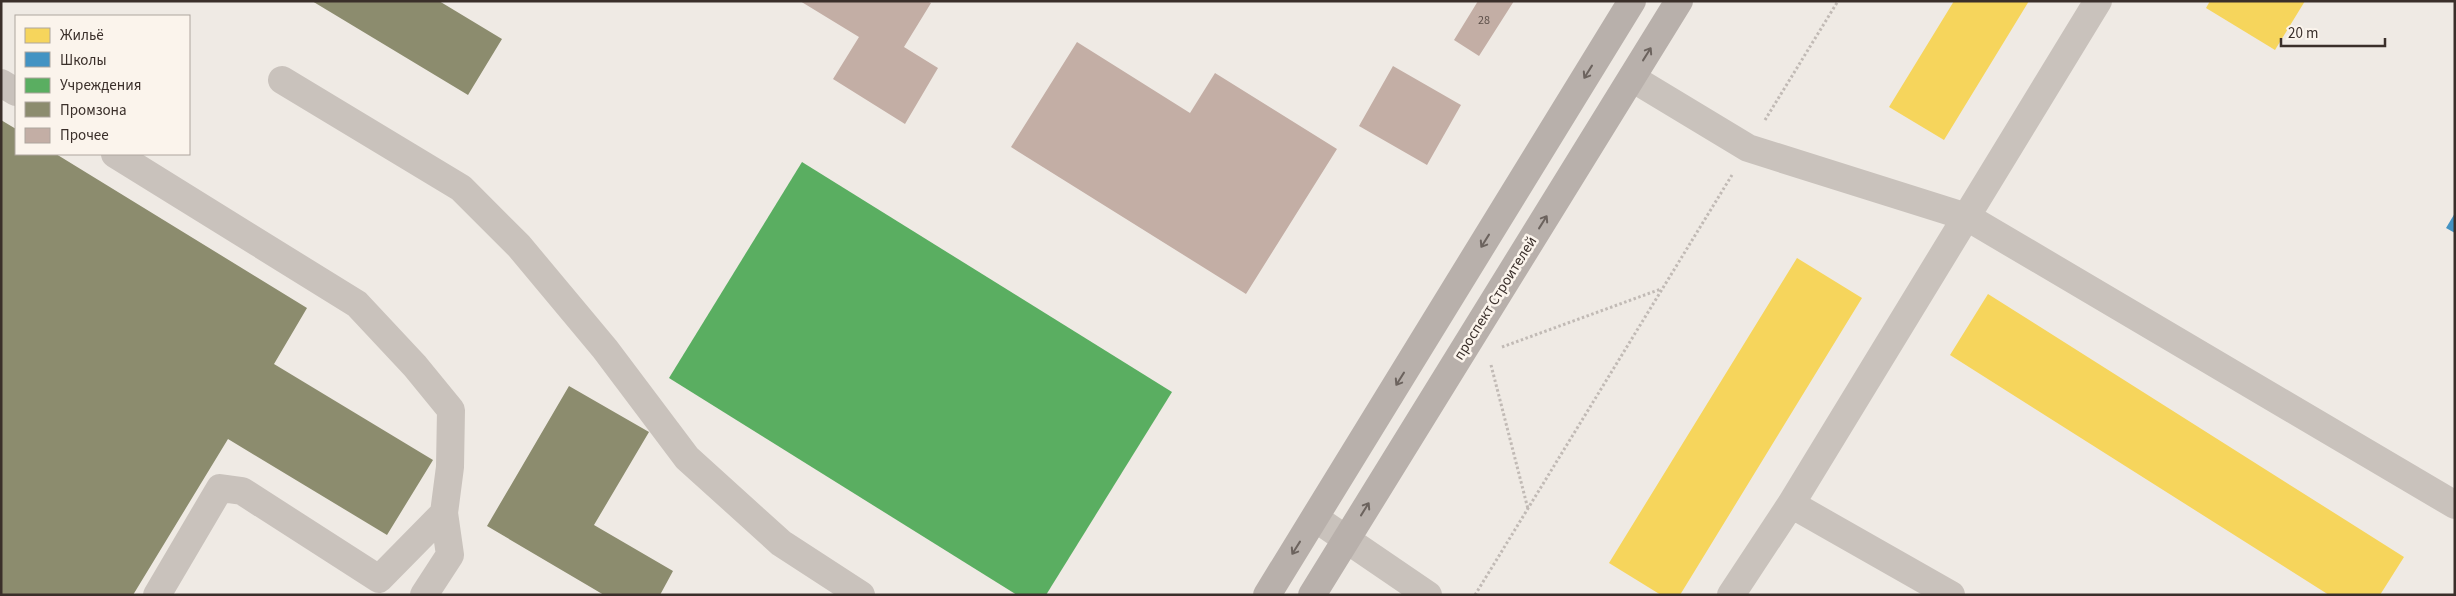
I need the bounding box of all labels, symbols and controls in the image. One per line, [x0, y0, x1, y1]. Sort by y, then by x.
house number: 28 [1478, 12, 1490, 29]
legend [15, 15, 190, 155]
scale bar [2281, 15, 2385, 47]
text: 20 m [2288, 23, 2318, 44]
text: Жильё [60, 25, 104, 46]
one-way arrow [1642, 47, 1652, 61]
text: Школы [60, 50, 107, 71]
one-way arrow [1583, 65, 1593, 79]
text: Учреждения [60, 75, 141, 96]
text: Промзона [60, 100, 127, 121]
text: Прочее [60, 125, 109, 146]
one-way arrow [1538, 215, 1548, 229]
street label: проспект Строителей [1449, 232, 1542, 364]
one-way arrow [1479, 233, 1489, 247]
one-way arrow [1394, 372, 1404, 386]
one-way arrow [1361, 502, 1371, 516]
one-way arrow [1291, 540, 1301, 554]

